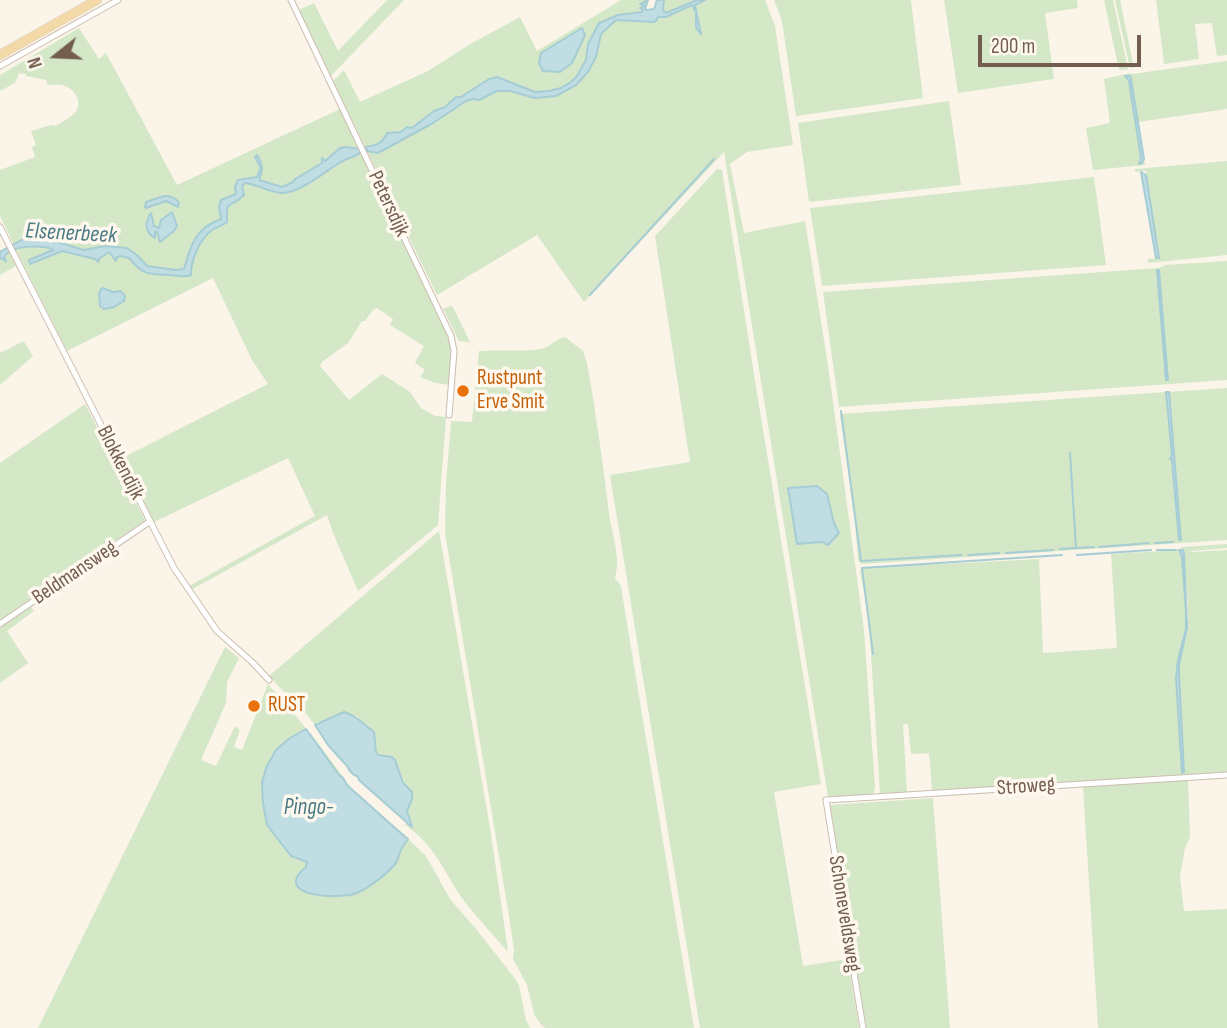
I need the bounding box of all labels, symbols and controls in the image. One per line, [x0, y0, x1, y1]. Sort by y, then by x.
north arrow [21, 21, 91, 91]
scale bar [982, 21, 1145, 65]
text: 200 m [991, 34, 1035, 59]
text: N [23, 54, 48, 71]
street label: Petersdijk [362, 167, 414, 241]
water label: Elsenerbeek [25, 218, 117, 250]
place label: Rustpunt Erve Smit [477, 366, 544, 416]
marker: Rustpunt Erve Smit [455, 383, 471, 399]
street label: Blokkendijk [91, 422, 149, 504]
street label: Beldmansweg [28, 535, 122, 611]
place label: RUST [268, 693, 305, 719]
marker: RUST [246, 698, 262, 714]
street label: Stroweg [996, 772, 1056, 802]
water label: Pingo- [284, 794, 334, 822]
street label: Schoneveldsweg [822, 854, 866, 974]

